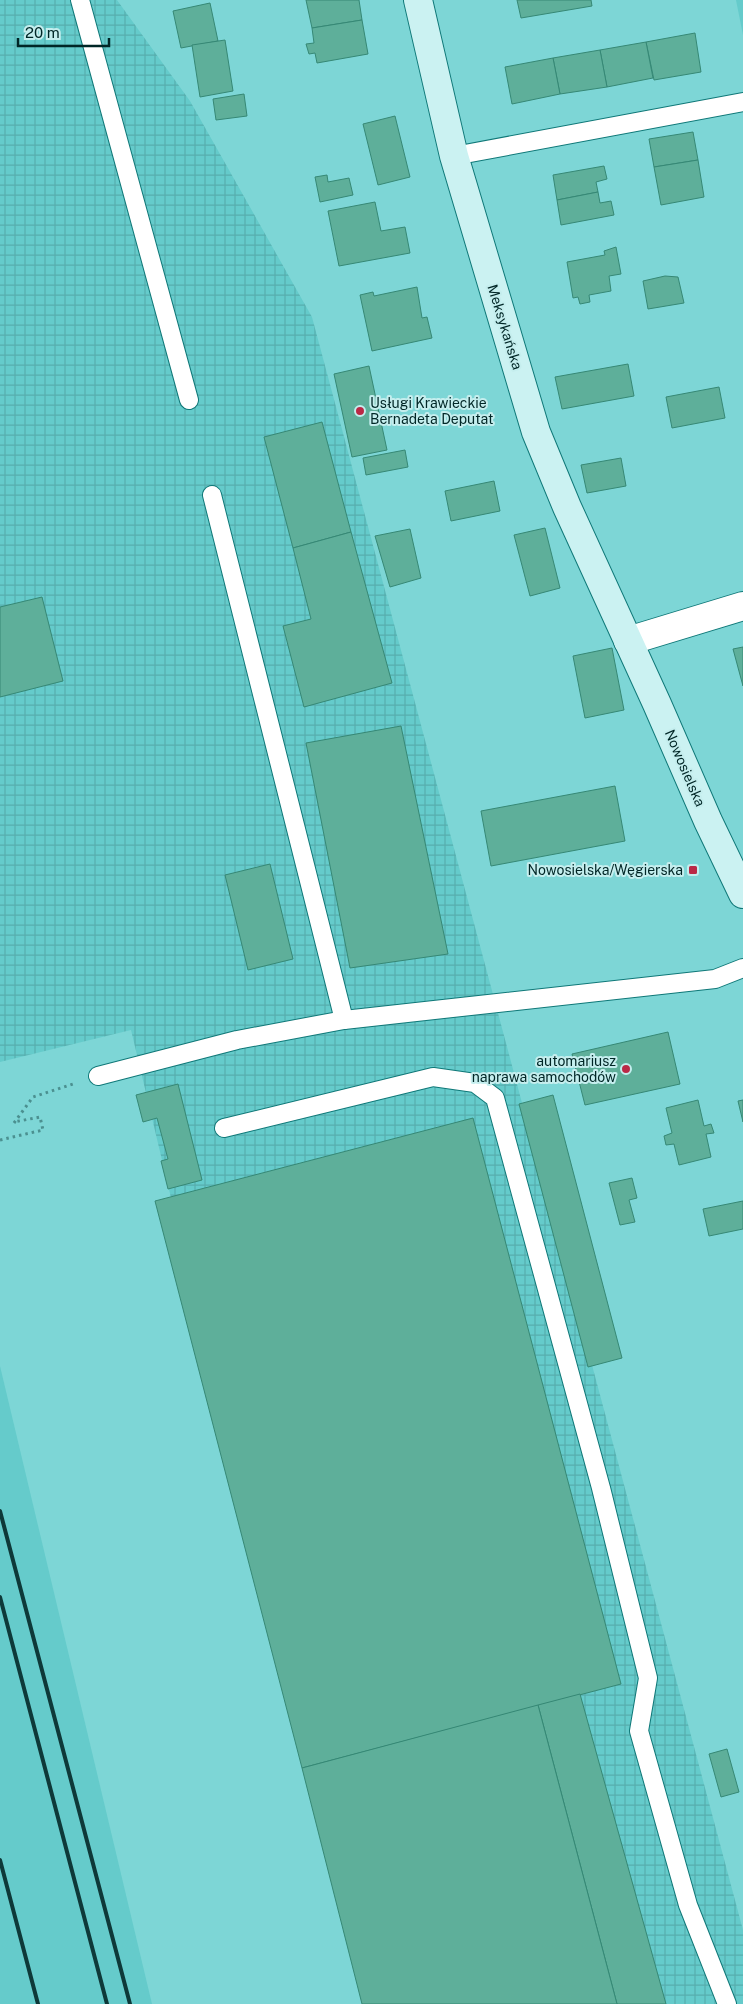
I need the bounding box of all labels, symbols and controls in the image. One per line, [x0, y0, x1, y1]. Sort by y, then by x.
scale bar [18, 15, 109, 47]
text: 20 m [25, 24, 60, 41]
street label: Meksykańska [484, 282, 526, 372]
place label: Usługi Krawieckie Bernadeta Deputat [370, 395, 494, 427]
marker: Usługi Krawieckie Bernadeta Deputat [354, 405, 366, 417]
street label: Nowosielska [662, 727, 708, 809]
place label: Nowosielska/Węgierska [528, 862, 683, 878]
marker: Nowosielska/Węgierska [687, 864, 699, 876]
place label: automariusz naprawa samochodów [472, 1053, 616, 1085]
marker: automariusz naprawa samochodów [620, 1063, 632, 1075]

